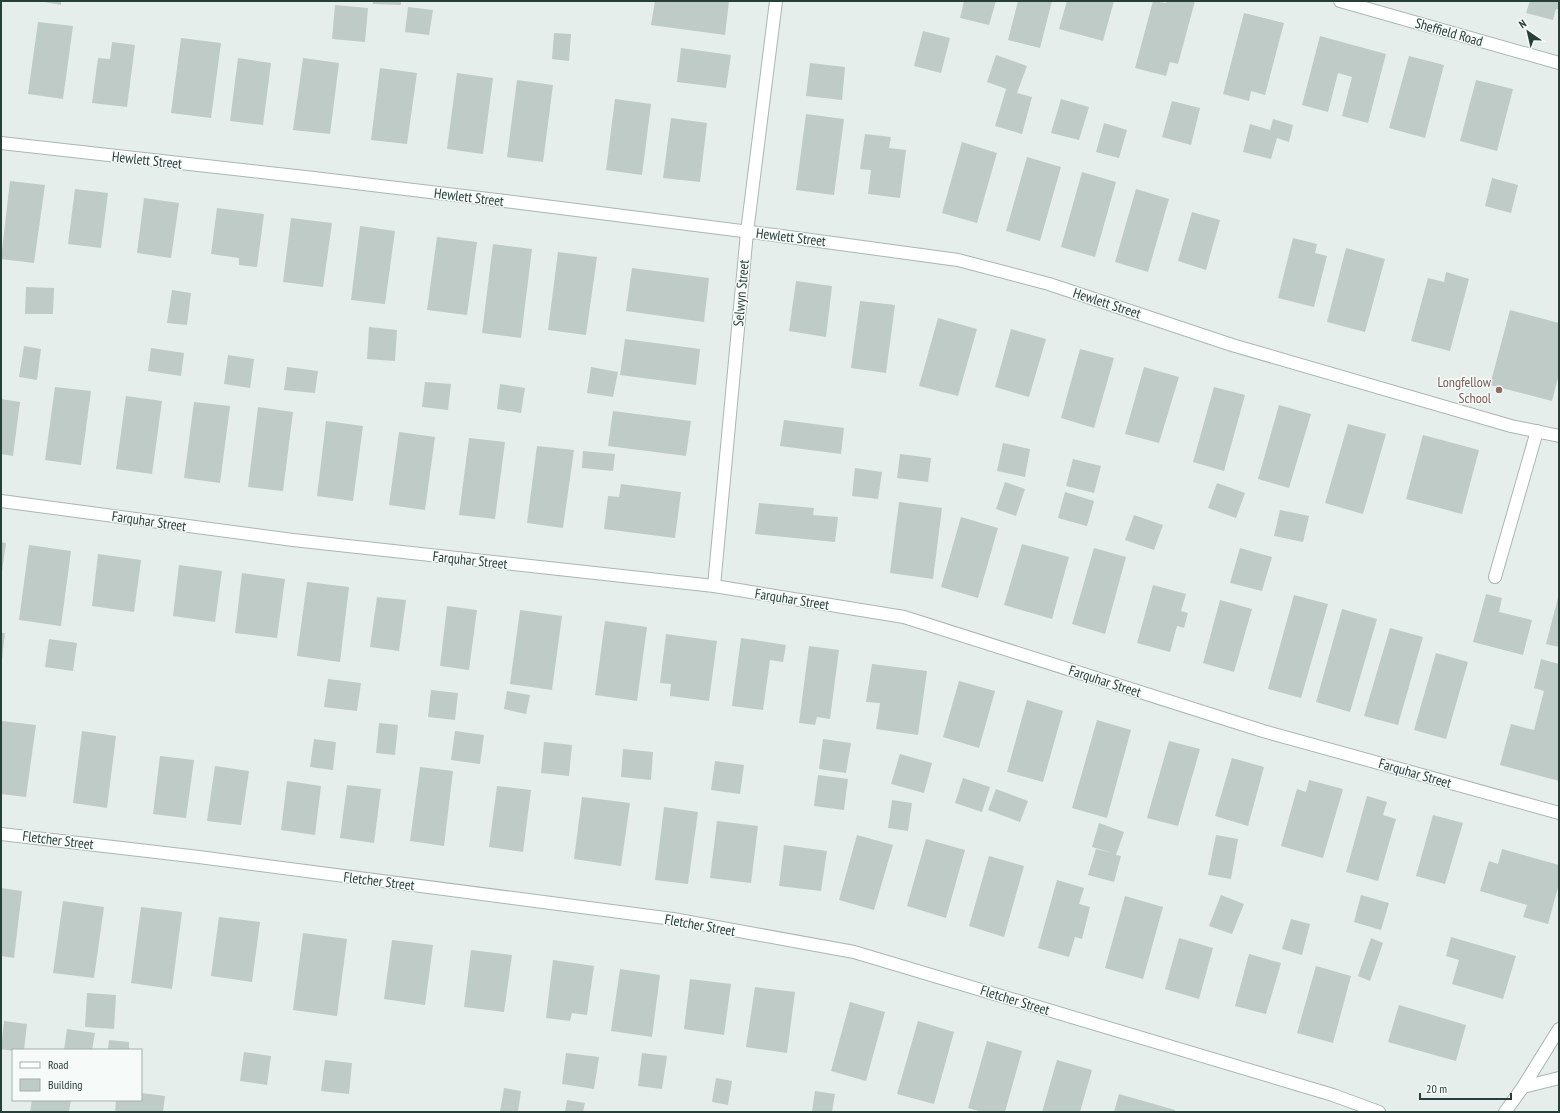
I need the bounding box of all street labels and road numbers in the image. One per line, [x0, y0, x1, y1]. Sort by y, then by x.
street label: Sheffield Road [1413, 14, 1485, 50]
street label: Hewlett Street [111, 147, 183, 173]
street label: Hewlett Street [433, 184, 505, 210]
street label: Hewlett Street [755, 224, 827, 250]
street label: Selwyn Street [729, 259, 753, 327]
street label: Hewlett Street [1071, 284, 1143, 322]
street label: Farquhar Street [111, 507, 187, 535]
street label: Farquhar Street [432, 547, 508, 573]
street label: Farquhar Street [754, 584, 831, 614]
street label: Farquhar Street [1067, 661, 1144, 701]
street label: Farquhar Street [1377, 754, 1454, 792]
street label: Fletcher Street [22, 827, 95, 853]
street label: Fletcher Street [343, 868, 416, 894]
street label: Fletcher Street [663, 910, 737, 940]
street label: Fletcher Street [978, 981, 1052, 1019]

